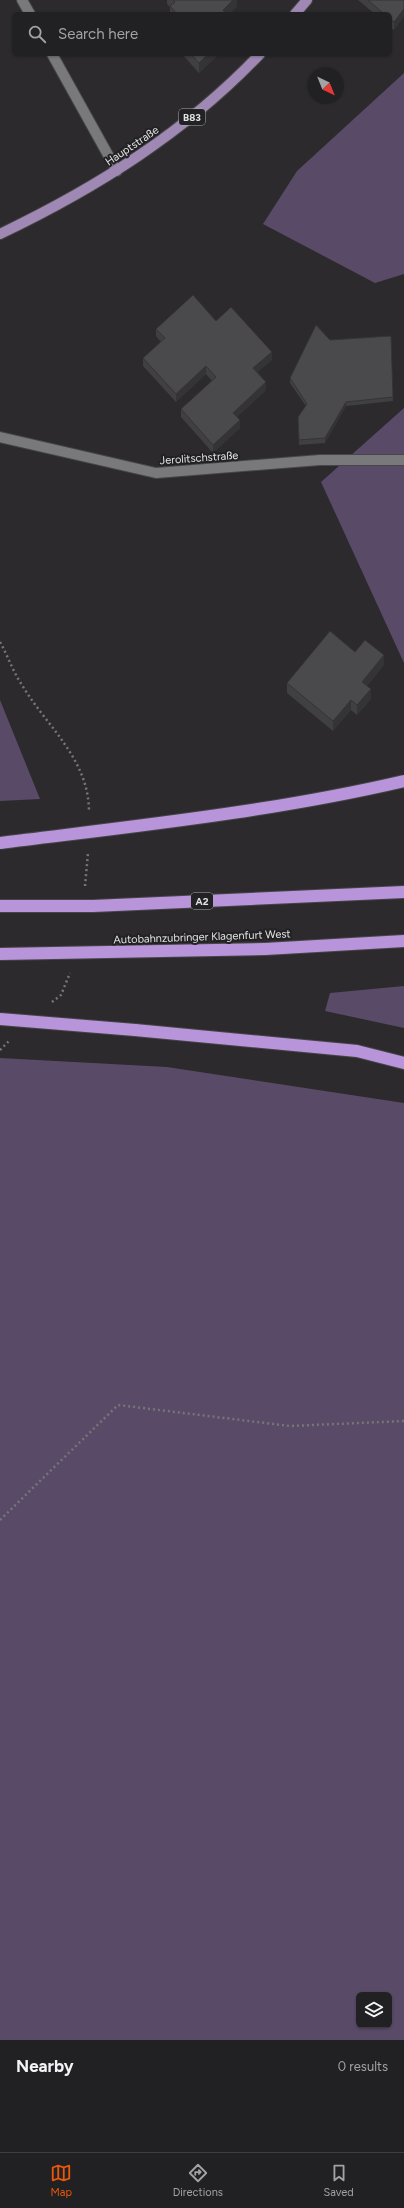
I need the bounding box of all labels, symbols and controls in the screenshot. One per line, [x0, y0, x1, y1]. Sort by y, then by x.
search box [12, 12, 392, 56]
icon: search [26, 23, 48, 45]
text: Search here [58, 25, 138, 43]
north arrow [308, 68, 344, 104]
road number: B83 [179, 109, 205, 125]
street label: Hauptstraße [103, 123, 161, 169]
street label: Jerolitschstraße [159, 449, 239, 467]
road number: A2 [191, 893, 213, 909]
street label: Autobahnzubringer Klagenfurt West [113, 927, 291, 947]
map controls [356, 1992, 392, 2028]
button: layers [356, 1992, 392, 2028]
text: Nearby [16, 2056, 74, 2076]
text: 0 results [338, 2059, 388, 2074]
tab: Map [50, 2162, 72, 2199]
tab: Directions [173, 2162, 223, 2199]
tab: Saved [323, 2162, 354, 2199]

